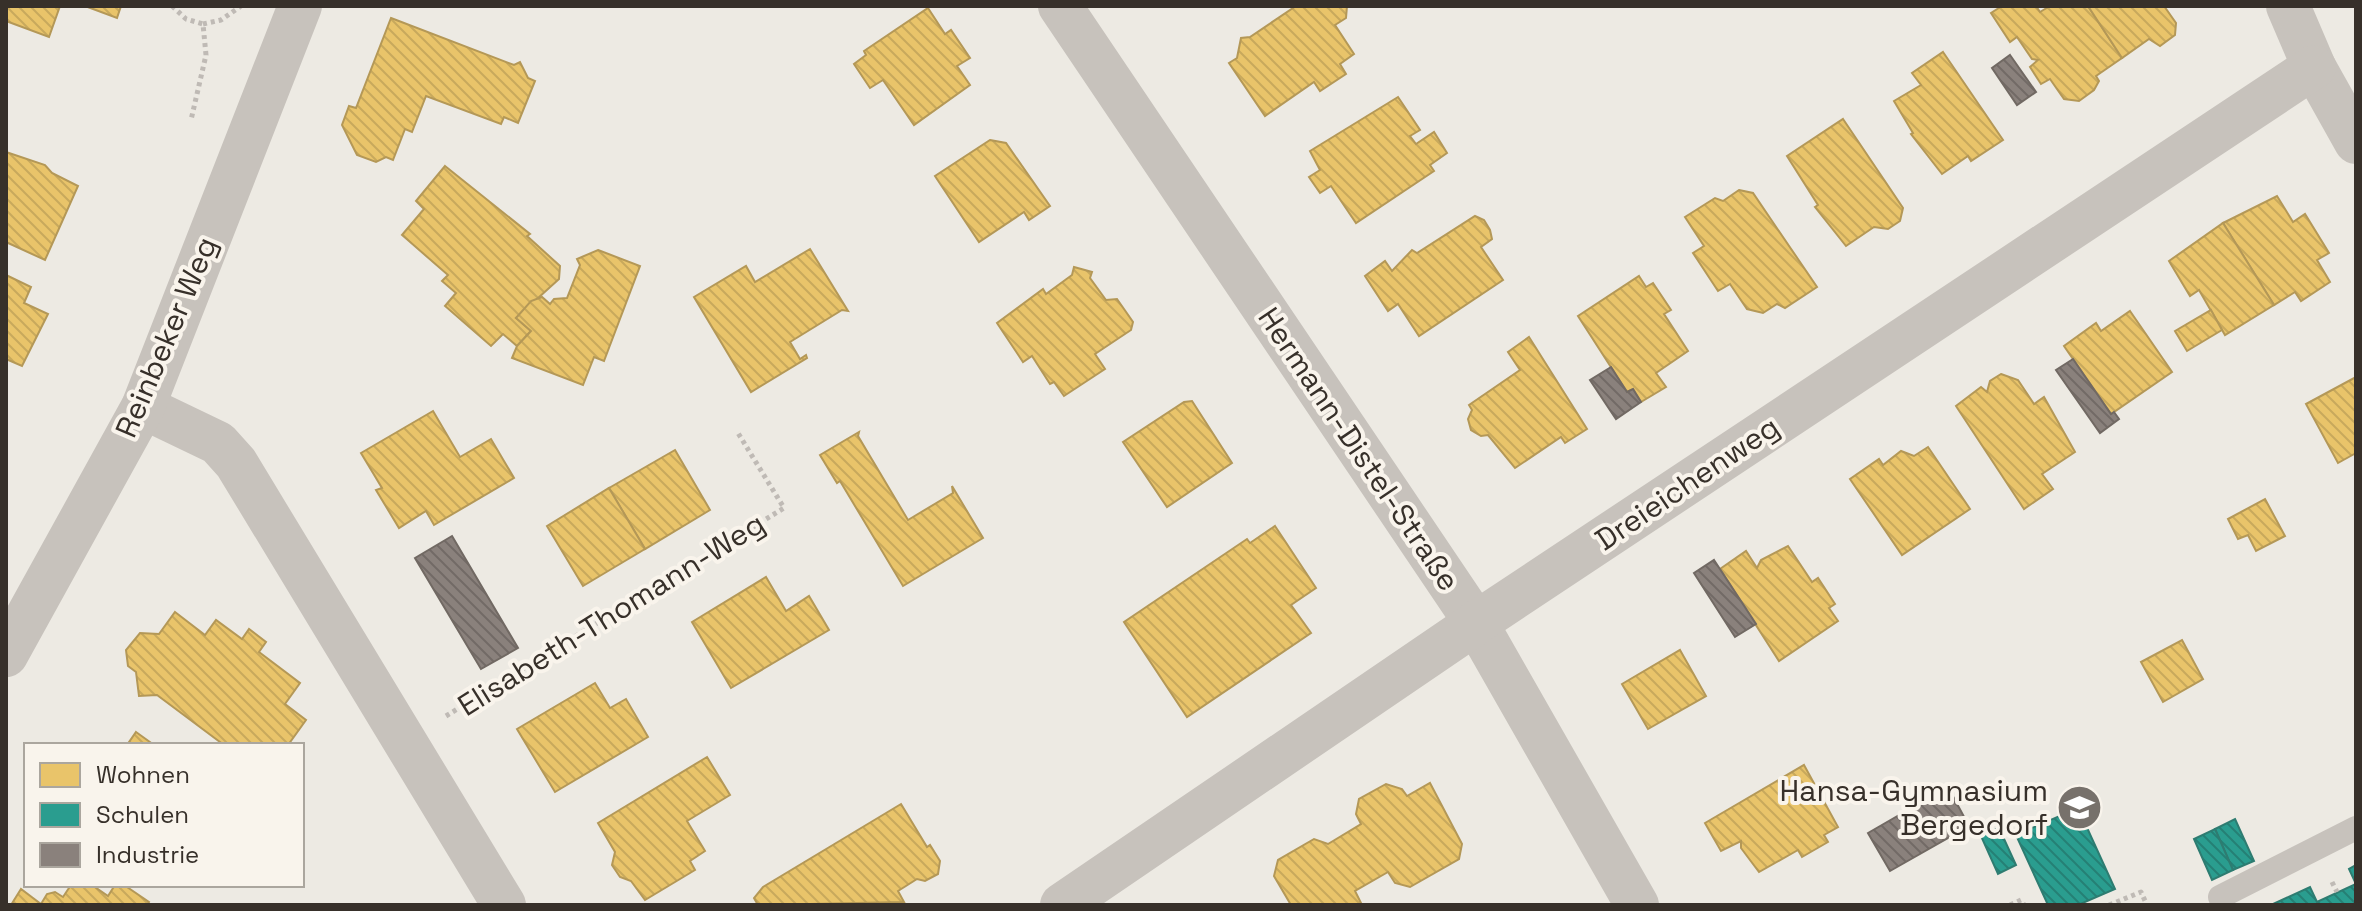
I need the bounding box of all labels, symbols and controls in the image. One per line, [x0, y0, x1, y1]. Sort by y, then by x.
street label: Reinbeker Weg [106, 231, 226, 443]
street label: Hermann-Distel-Straße [1250, 300, 1468, 598]
street label: Dreieichenweg [1587, 407, 1787, 559]
street label: Elisabeth-Thomann-Weg [450, 503, 772, 725]
legend [24, 743, 304, 887]
text: Wohnen [96, 759, 190, 790]
place label: Hansa-Gymnasium Bergedorf [1780, 771, 2048, 844]
school or university icon: Hansa-Gymnasium Bergedorf [2055, 783, 2103, 831]
text: Schulen [96, 799, 189, 830]
text: Industrie [96, 839, 199, 870]

